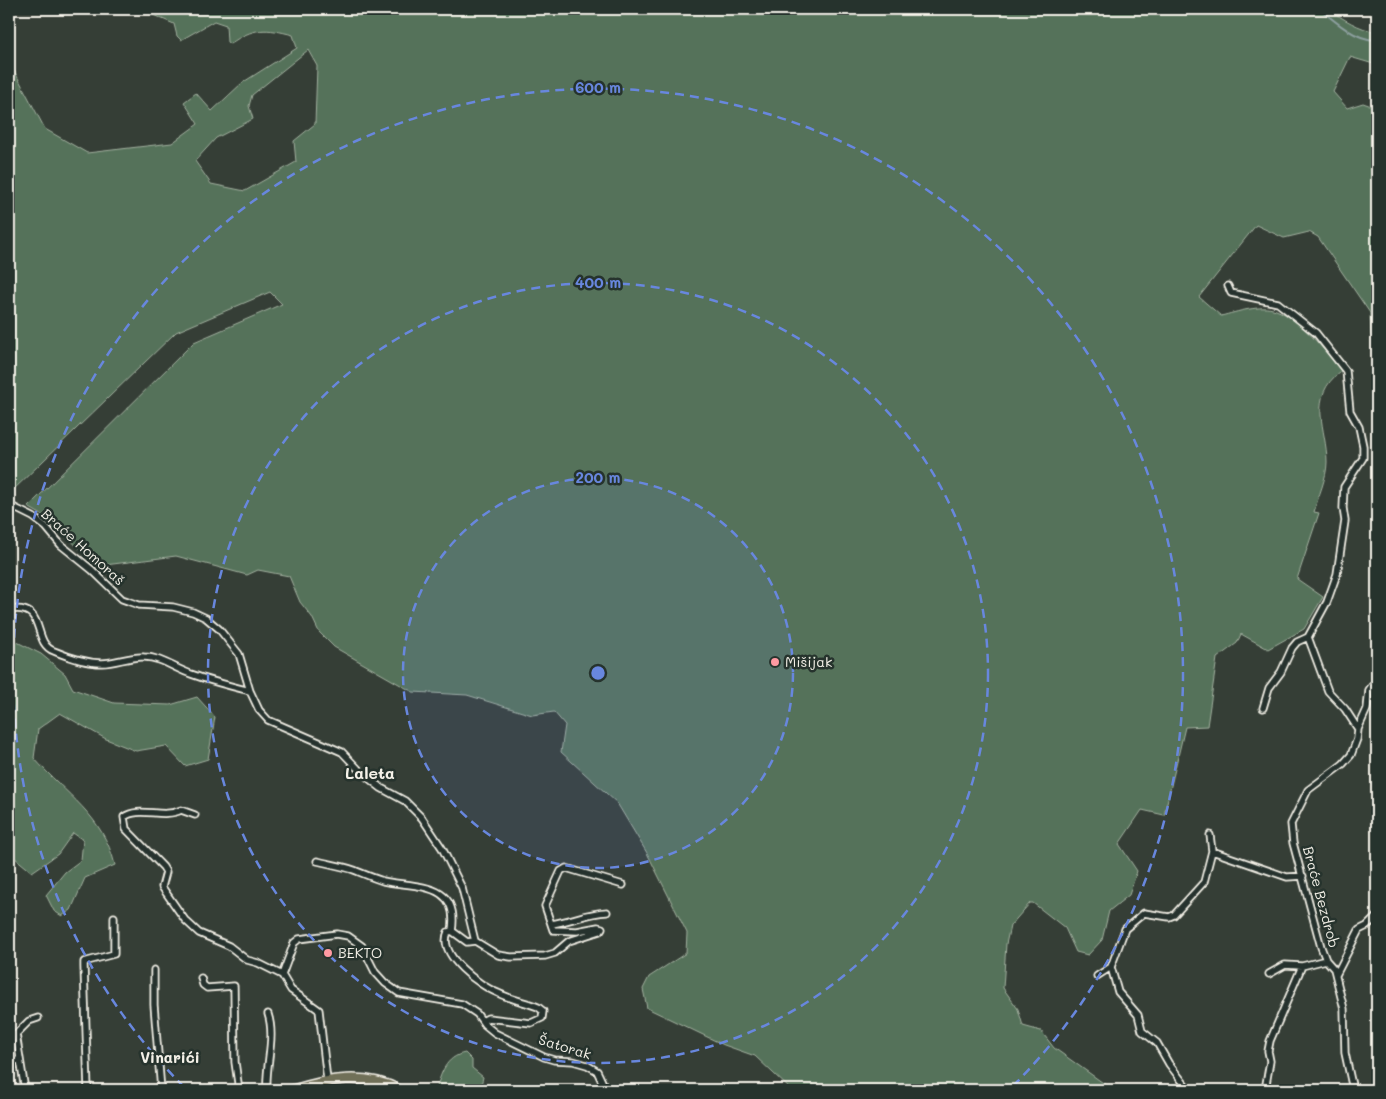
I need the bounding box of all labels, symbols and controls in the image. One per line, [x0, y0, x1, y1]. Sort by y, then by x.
text: 600 m [575, 77, 621, 97]
text: 400 m [575, 272, 621, 292]
text: 200 m [576, 467, 621, 487]
street label: Braće Homoraš [38, 504, 129, 589]
place label: Mišijak [785, 652, 832, 671]
marker: Mišijak [769, 656, 781, 668]
centre of rings [589, 664, 607, 682]
district label: Laleta [345, 762, 395, 783]
street label: Braće Bezdrob [1299, 844, 1344, 950]
place label: BEKTO [338, 943, 382, 962]
marker: BEKTO [322, 947, 334, 959]
street label: Šatorak [536, 1030, 594, 1064]
district label: Vinarići [140, 1047, 200, 1067]

